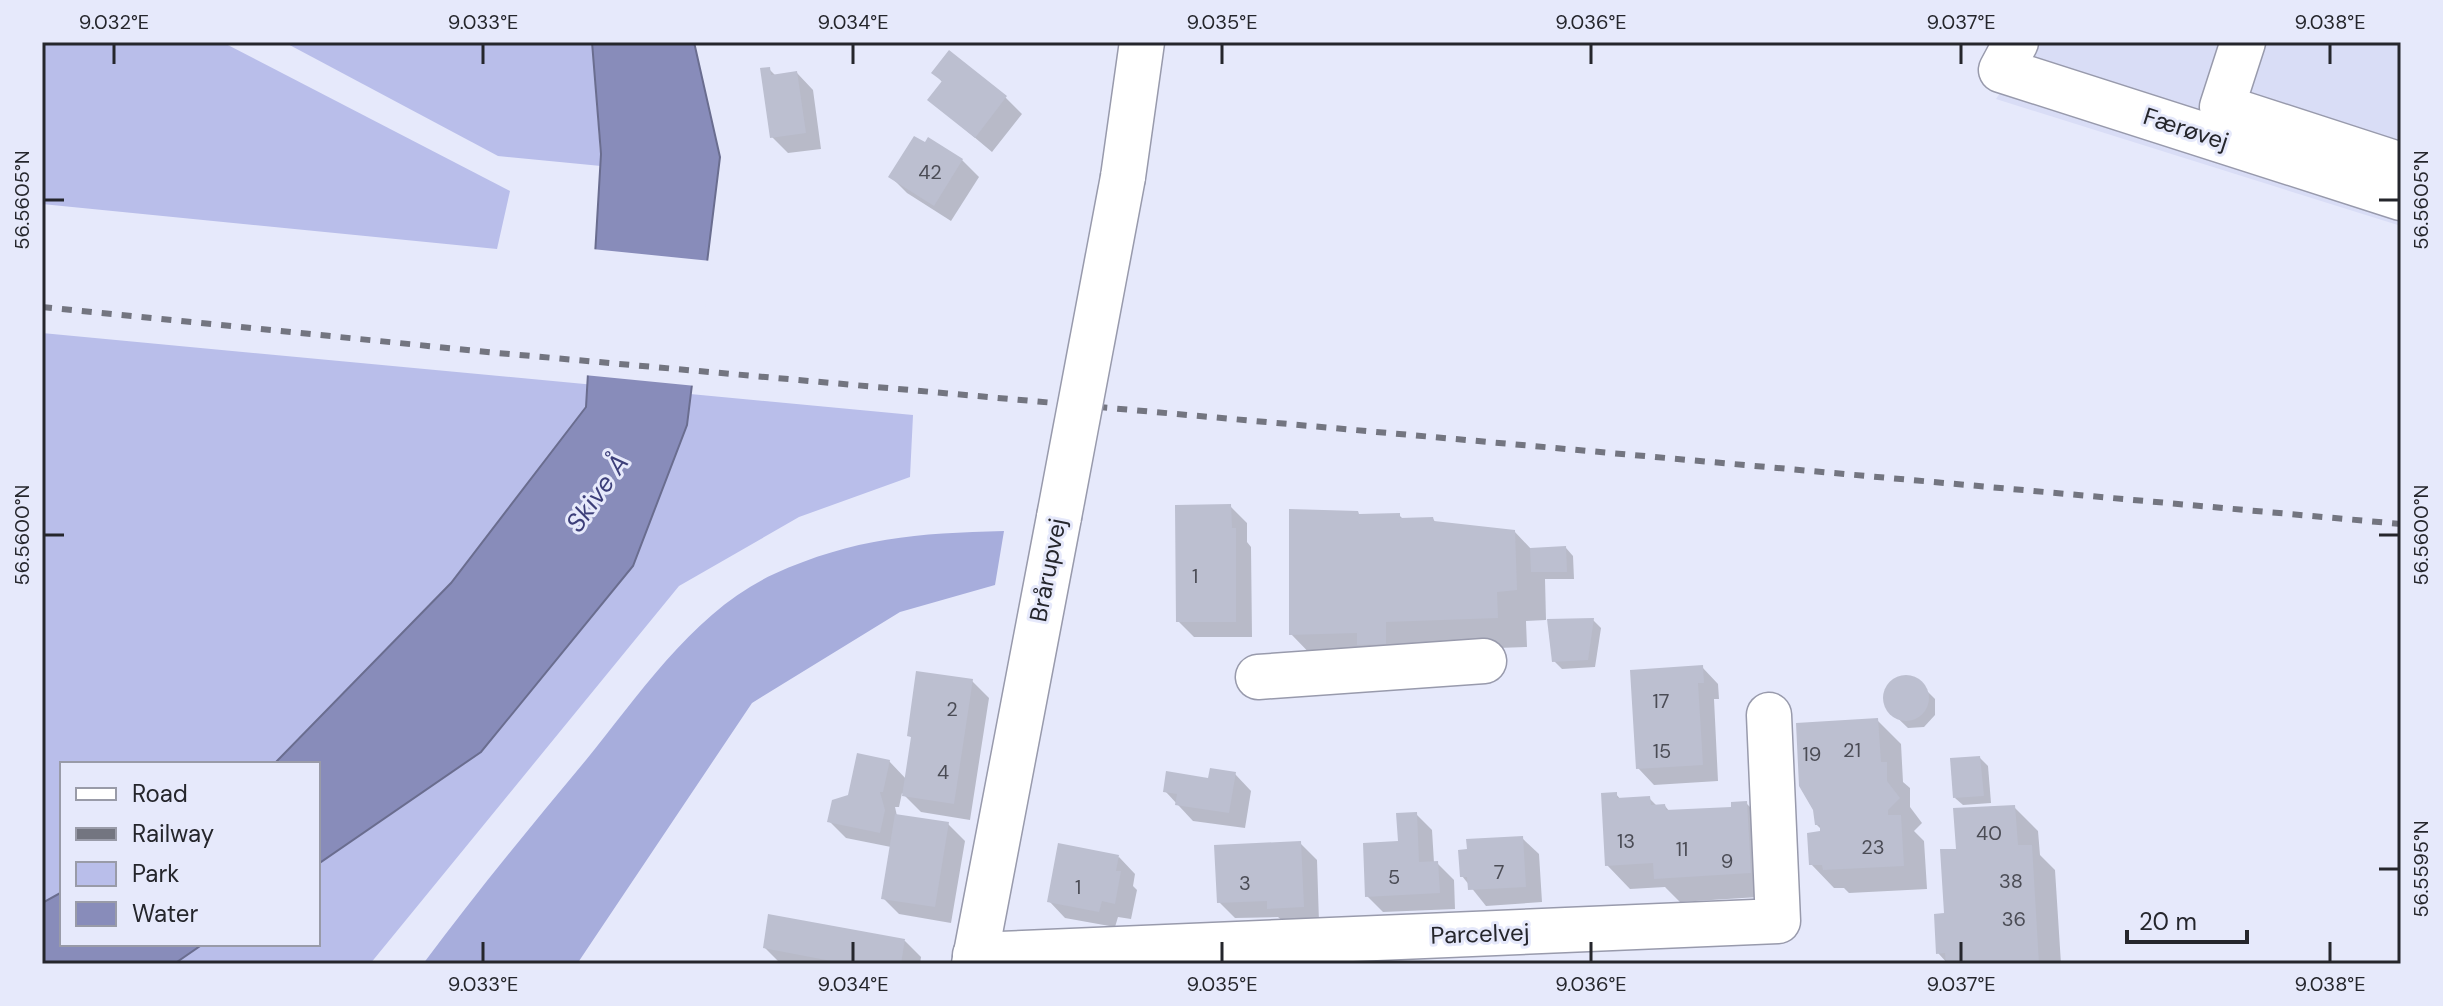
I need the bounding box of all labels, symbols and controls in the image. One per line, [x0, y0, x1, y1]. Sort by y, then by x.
text: 9.032°E [79, 9, 149, 35]
text: 9.033°E [448, 9, 518, 35]
text: 9.034°E [818, 9, 888, 35]
text: 9.035°E [1187, 9, 1257, 35]
text: 9.036°E [1555, 9, 1627, 35]
text: 9.037°E [1926, 9, 1996, 35]
text: 9.038°E [2295, 9, 2365, 35]
street label: Færøvej [2140, 100, 2233, 157]
text: 56.5605°N [9, 150, 35, 250]
text: 56.5605°N [2408, 150, 2434, 250]
house number: 42 [918, 159, 942, 185]
water label: Skive Å [558, 447, 636, 539]
text: 56.5600°N [9, 485, 35, 585]
text: 56.5600°N [2408, 485, 2434, 585]
street label: Brårupvej [1022, 515, 1073, 624]
house number: 1 [1192, 563, 1198, 589]
house number: 17 [1653, 688, 1669, 714]
house number: 2 [946, 696, 958, 722]
house number: 21 [1843, 737, 1861, 763]
house number: 15 [1653, 738, 1671, 764]
house number: 19 [1803, 741, 1821, 767]
house number: 4 [937, 759, 949, 785]
legend [60, 762, 320, 946]
text: Road [132, 778, 188, 809]
text: Railway [132, 818, 214, 849]
house number: 40 [1976, 820, 2002, 846]
text: 56.5595°N [2408, 820, 2434, 918]
house number: 13 [1617, 828, 1635, 854]
house number: 23 [1861, 834, 1885, 860]
house number: 11 [1676, 836, 1688, 862]
house number: 9 [1721, 848, 1733, 874]
text: Park [132, 858, 179, 889]
house number: 7 [1494, 859, 1504, 885]
house number: 5 [1388, 864, 1400, 890]
house number: 38 [1999, 868, 2023, 894]
house number: 3 [1239, 870, 1251, 896]
house number: 1 [1075, 874, 1081, 900]
scale bar [2127, 894, 2247, 944]
text: Water [132, 898, 198, 929]
house number: 36 [2002, 906, 2026, 932]
text: 20 m [2139, 906, 2197, 937]
street label: Parcelvej [1430, 916, 1530, 951]
text: 9.033°E [448, 971, 518, 997]
text: 9.034°E [818, 971, 888, 997]
text: 9.035°E [1187, 971, 1257, 997]
text: 9.036°E [1555, 971, 1627, 997]
text: 9.037°E [1926, 971, 1996, 997]
text: 9.038°E [2295, 971, 2365, 997]

